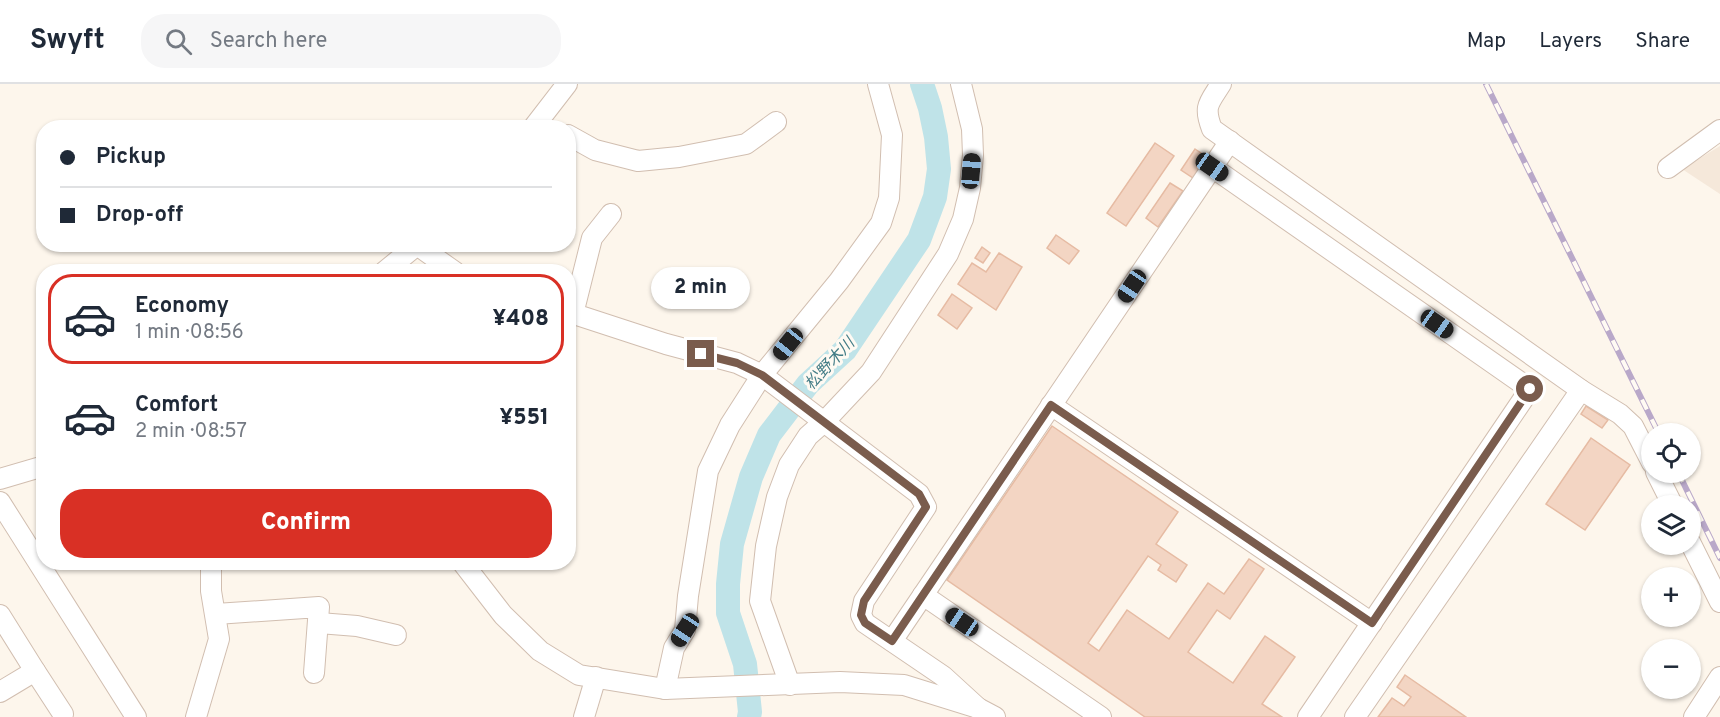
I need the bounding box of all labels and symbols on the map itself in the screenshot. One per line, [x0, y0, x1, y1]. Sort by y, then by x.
car [1192, 149, 1232, 185]
car [960, 152, 982, 190]
car [1114, 266, 1150, 306]
callout: 2 min [652, 267, 750, 309]
car [1417, 306, 1457, 342]
car [770, 324, 806, 364]
water label: 松野木川 [801, 333, 861, 395]
route end [687, 340, 714, 367]
route start [1516, 375, 1543, 402]
car [942, 604, 982, 640]
car [668, 610, 702, 650]

